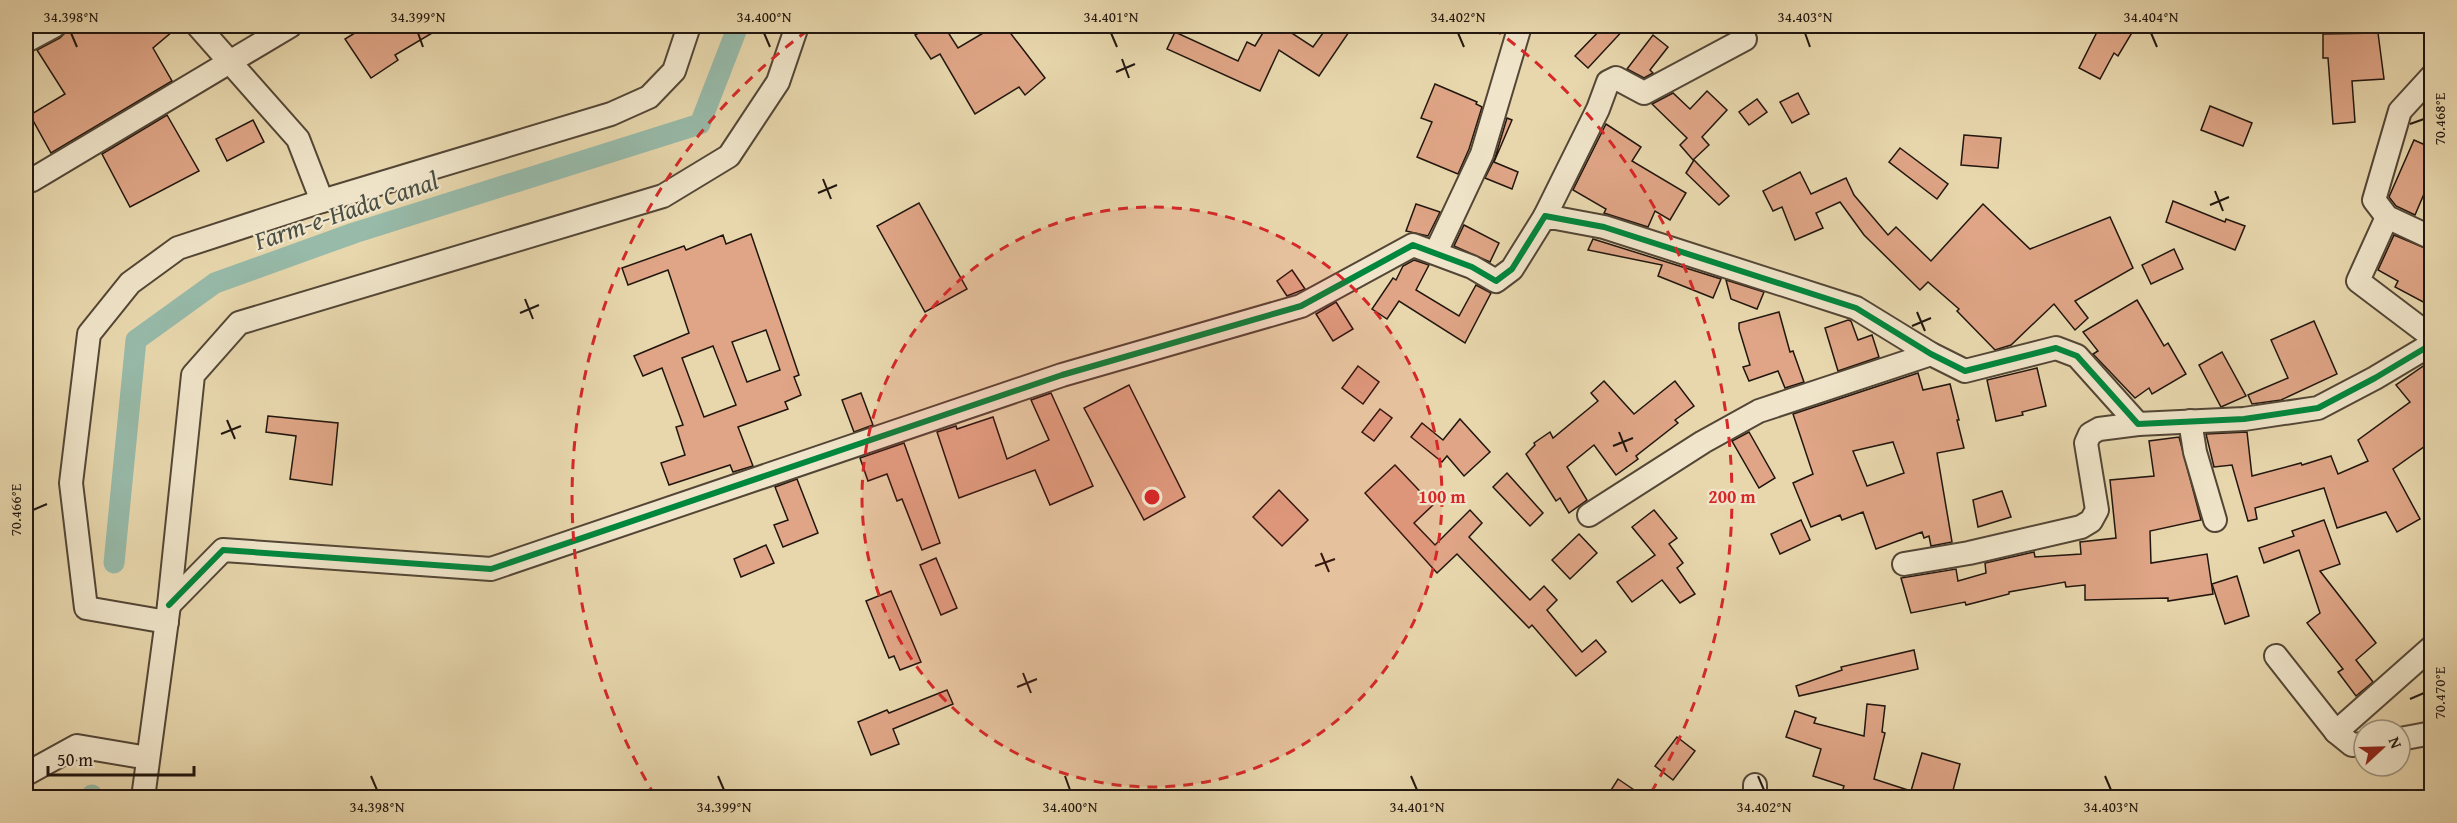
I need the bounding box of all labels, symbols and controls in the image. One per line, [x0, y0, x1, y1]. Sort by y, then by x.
text: 34.398°N [44, 6, 99, 27]
text: 34.399°N [391, 6, 446, 27]
text: 34.400°N [737, 6, 792, 27]
text: 34.401°N [1084, 6, 1139, 27]
text: 34.402°N [1431, 6, 1486, 27]
text: 34.403°N [1778, 6, 1833, 27]
text: 34.404°N [2124, 6, 2179, 27]
text: 70.468°E [2429, 92, 2450, 145]
water label: Farm-e-Hada Canal [248, 160, 443, 260]
text: 70.466°E [5, 483, 26, 536]
text: 100 m [1418, 483, 1466, 510]
text: 200 m [1708, 483, 1756, 510]
centre of rings [1142, 487, 1162, 507]
text: 70.470°E [2429, 666, 2450, 719]
north arrow [2352, 718, 2412, 778]
text: N [2383, 733, 2409, 752]
scale bar [48, 739, 194, 777]
text: 50 m [57, 746, 93, 773]
text: 34.398°N [350, 796, 405, 817]
text: 34.399°N [697, 796, 752, 817]
text: 34.400°N [1043, 796, 1098, 817]
text: 34.401°N [1390, 796, 1445, 817]
text: 34.402°N [1737, 796, 1792, 817]
text: 34.403°N [2084, 796, 2139, 817]

